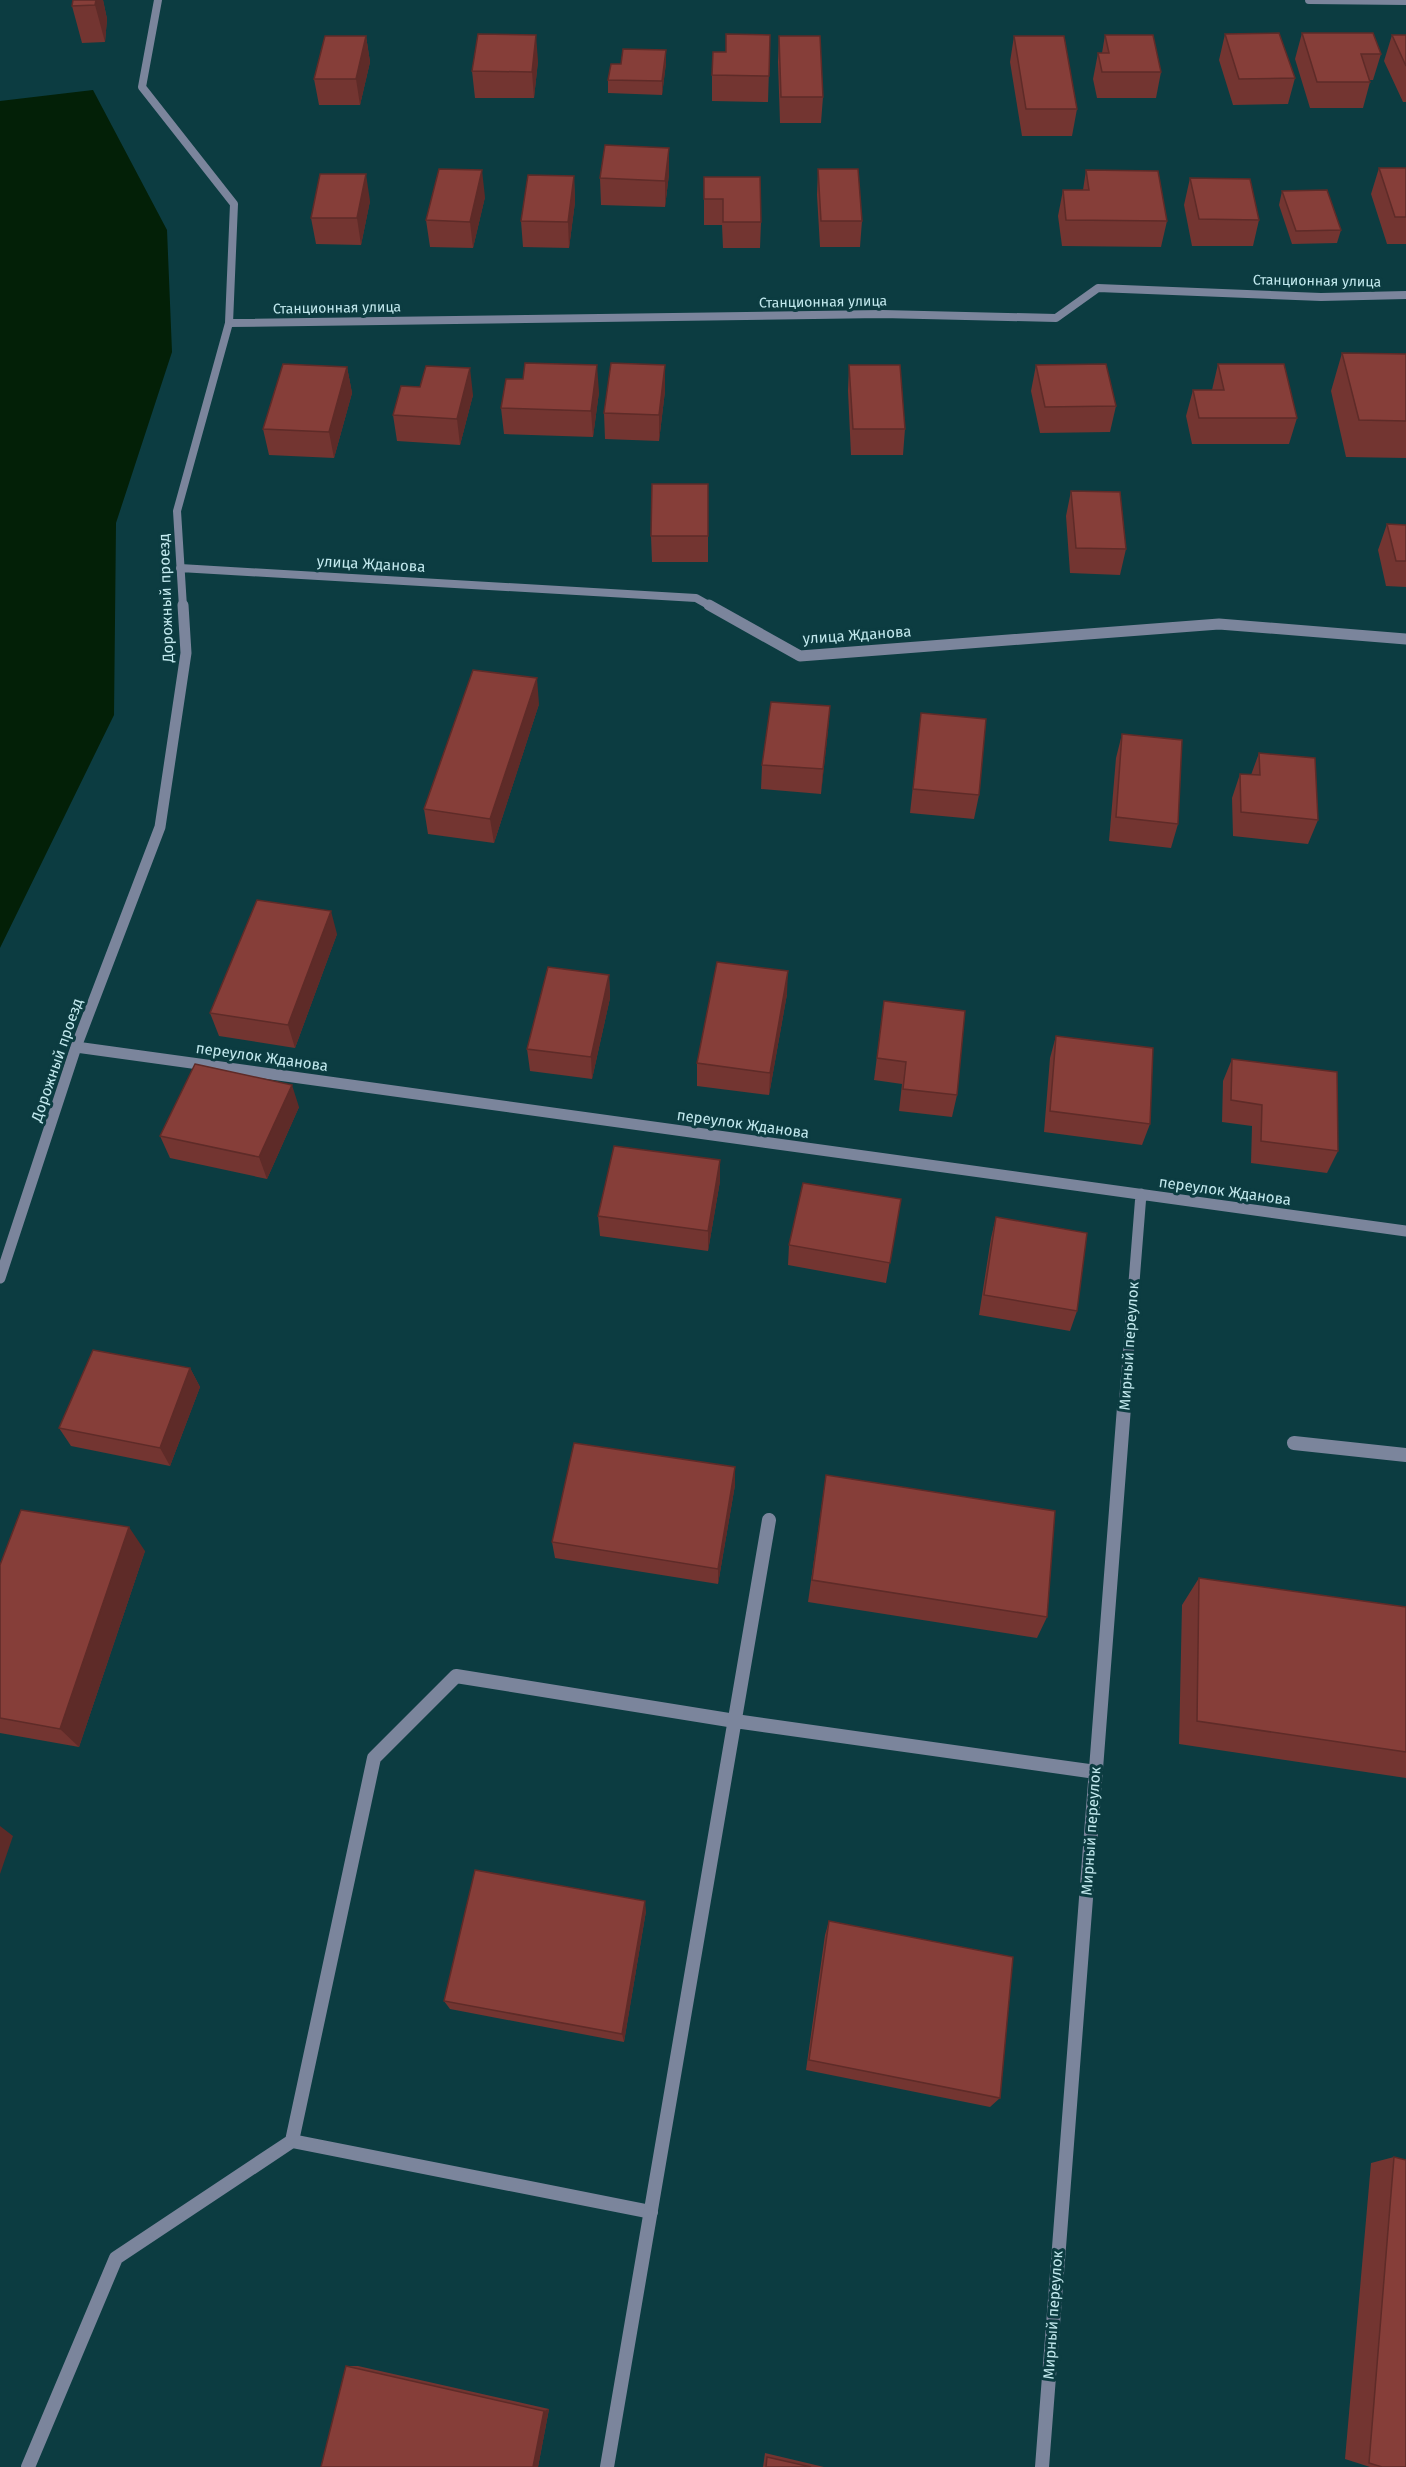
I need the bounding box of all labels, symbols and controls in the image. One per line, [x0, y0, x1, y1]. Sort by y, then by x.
street label: Станционная улица [1253, 271, 1381, 291]
street label: Станционная улица [759, 292, 887, 312]
street label: Станционная улица [273, 298, 401, 318]
street label: Дорожный проезд [155, 533, 177, 664]
street label: улица Жданова [316, 552, 426, 576]
street label: улица Жданова [802, 622, 912, 648]
street label: Дорожный проезд [27, 996, 87, 1125]
street label: переулок Жданова [195, 1039, 329, 1075]
street label: переулок Жданова [676, 1106, 810, 1142]
street label: переулок Жданова [1158, 1173, 1292, 1209]
street label: Мирный переулок [1116, 1281, 1142, 1411]
street label: Мирный переулок [1078, 1766, 1104, 1896]
street label: Мирный переулок [1040, 2250, 1066, 2380]

